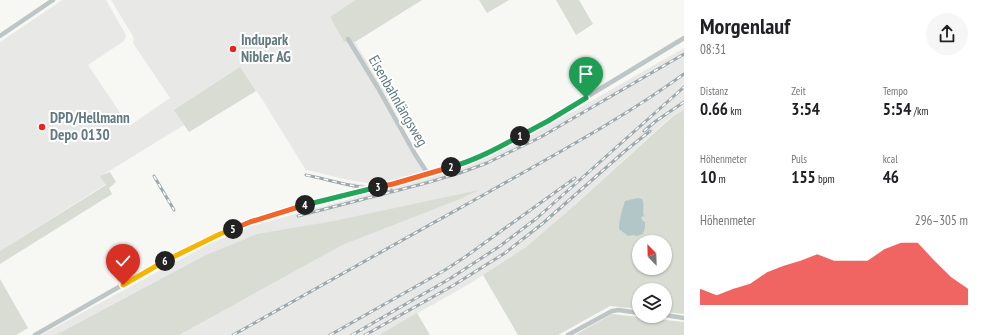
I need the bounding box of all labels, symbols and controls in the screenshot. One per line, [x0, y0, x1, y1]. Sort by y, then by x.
text: Morgenlauf [700, 12, 790, 40]
button: share [926, 13, 968, 55]
place label: Indupark Nibler AG [241, 30, 291, 66]
text: 08:31 [700, 41, 726, 58]
marker: Indupark Nibler AG [228, 44, 238, 54]
street label: Eisenbahnlängsweg [365, 52, 432, 150]
pin [569, 57, 603, 98]
icon: arrive [575, 63, 597, 85]
text: Distanz [700, 84, 728, 98]
text: Zeit [791, 84, 806, 98]
text: Tempo [883, 84, 908, 98]
text: 0.66 [700, 98, 728, 120]
text: 3:54 [791, 98, 820, 120]
text: 5:54 [883, 98, 911, 120]
text: km [728, 104, 742, 118]
text: /km [911, 104, 928, 118]
place label: DPD/Hellmann Depo 0130 [50, 108, 130, 144]
marker: DPD/Hellmann Depo 0130 [37, 122, 47, 132]
pin: 1 [510, 126, 530, 146]
text: 1 [517, 129, 523, 143]
text: Höhenmeter [700, 152, 747, 166]
text: Puls [791, 152, 807, 166]
text: kcal [883, 152, 898, 166]
pin: 2 [441, 157, 461, 177]
text: 2 [448, 160, 454, 174]
text: 10 [700, 166, 716, 188]
text: 155 [791, 166, 816, 188]
text: 46 [883, 166, 899, 188]
text: m [716, 172, 726, 186]
text: bpm [816, 172, 835, 186]
pin: 3 [368, 177, 388, 197]
text: 3 [375, 180, 381, 194]
pin: 4 [295, 195, 315, 215]
text: 4 [302, 198, 308, 212]
text: Höhenmeter [700, 212, 756, 229]
text: 296–305 m [915, 212, 968, 229]
pin: 5 [223, 219, 243, 239]
text: 5 [230, 222, 236, 236]
north arrow [632, 235, 672, 275]
map controls [632, 235, 672, 323]
pin [106, 244, 140, 285]
icon: check [112, 250, 134, 272]
pin: 6 [155, 251, 175, 271]
text: 6 [162, 254, 168, 268]
button: layers [632, 283, 672, 323]

